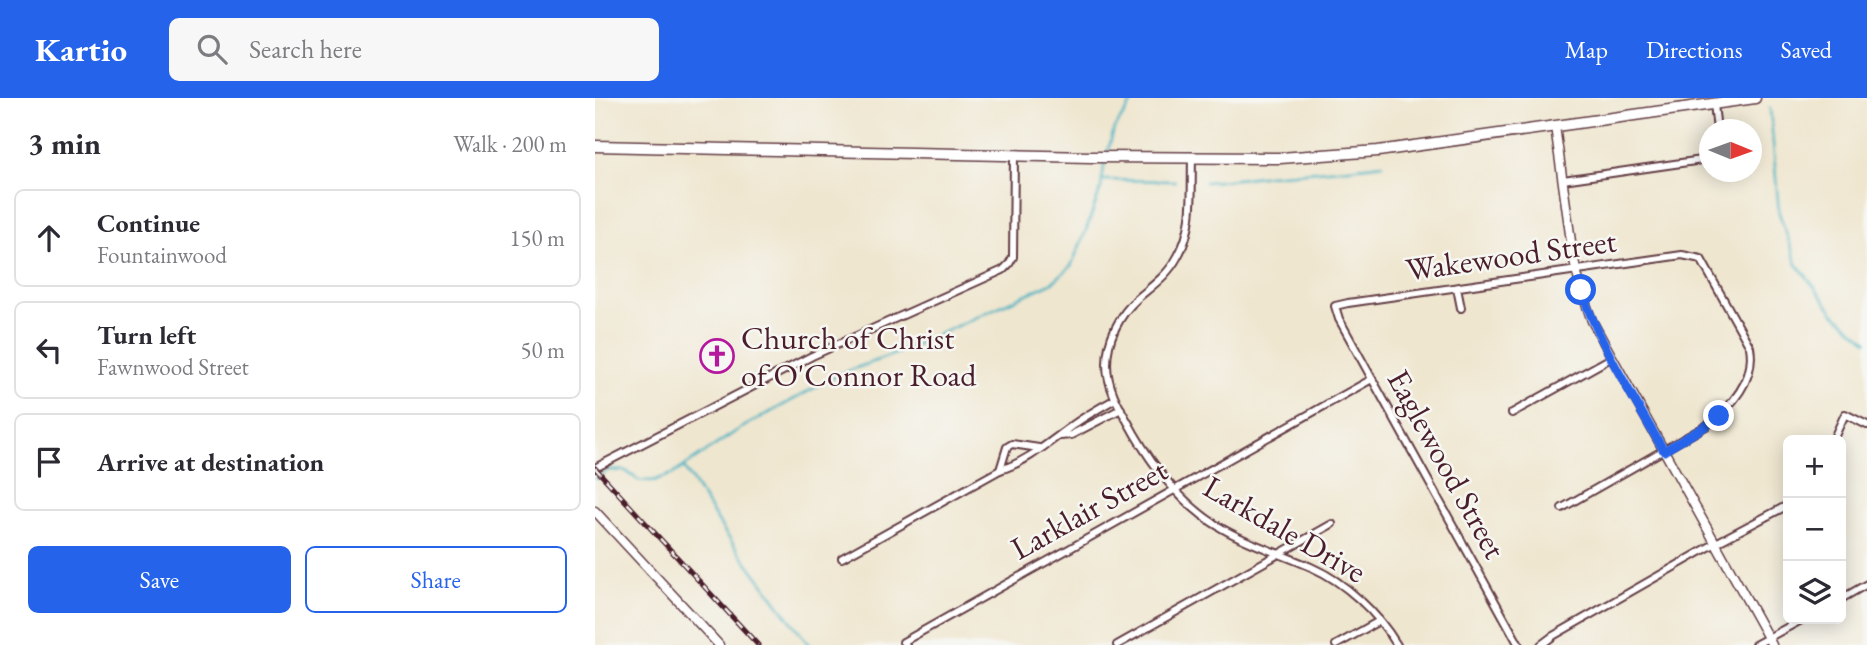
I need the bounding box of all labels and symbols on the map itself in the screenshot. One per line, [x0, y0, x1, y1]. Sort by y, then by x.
north arrow [1699, 119, 1762, 182]
street label: Wakewood Street [1403, 219, 1619, 291]
route start [1565, 274, 1596, 305]
place label: Church of Christ of O'Connor Road [741, 317, 977, 396]
church icon: Church of Christ of O'Connor Road [698, 337, 736, 375]
street label: Eaglewood Street [1378, 362, 1516, 566]
route end [1703, 400, 1734, 431]
street label: Larklair Street [1003, 449, 1175, 569]
street label: Larkdale Drive [1196, 466, 1374, 592]

